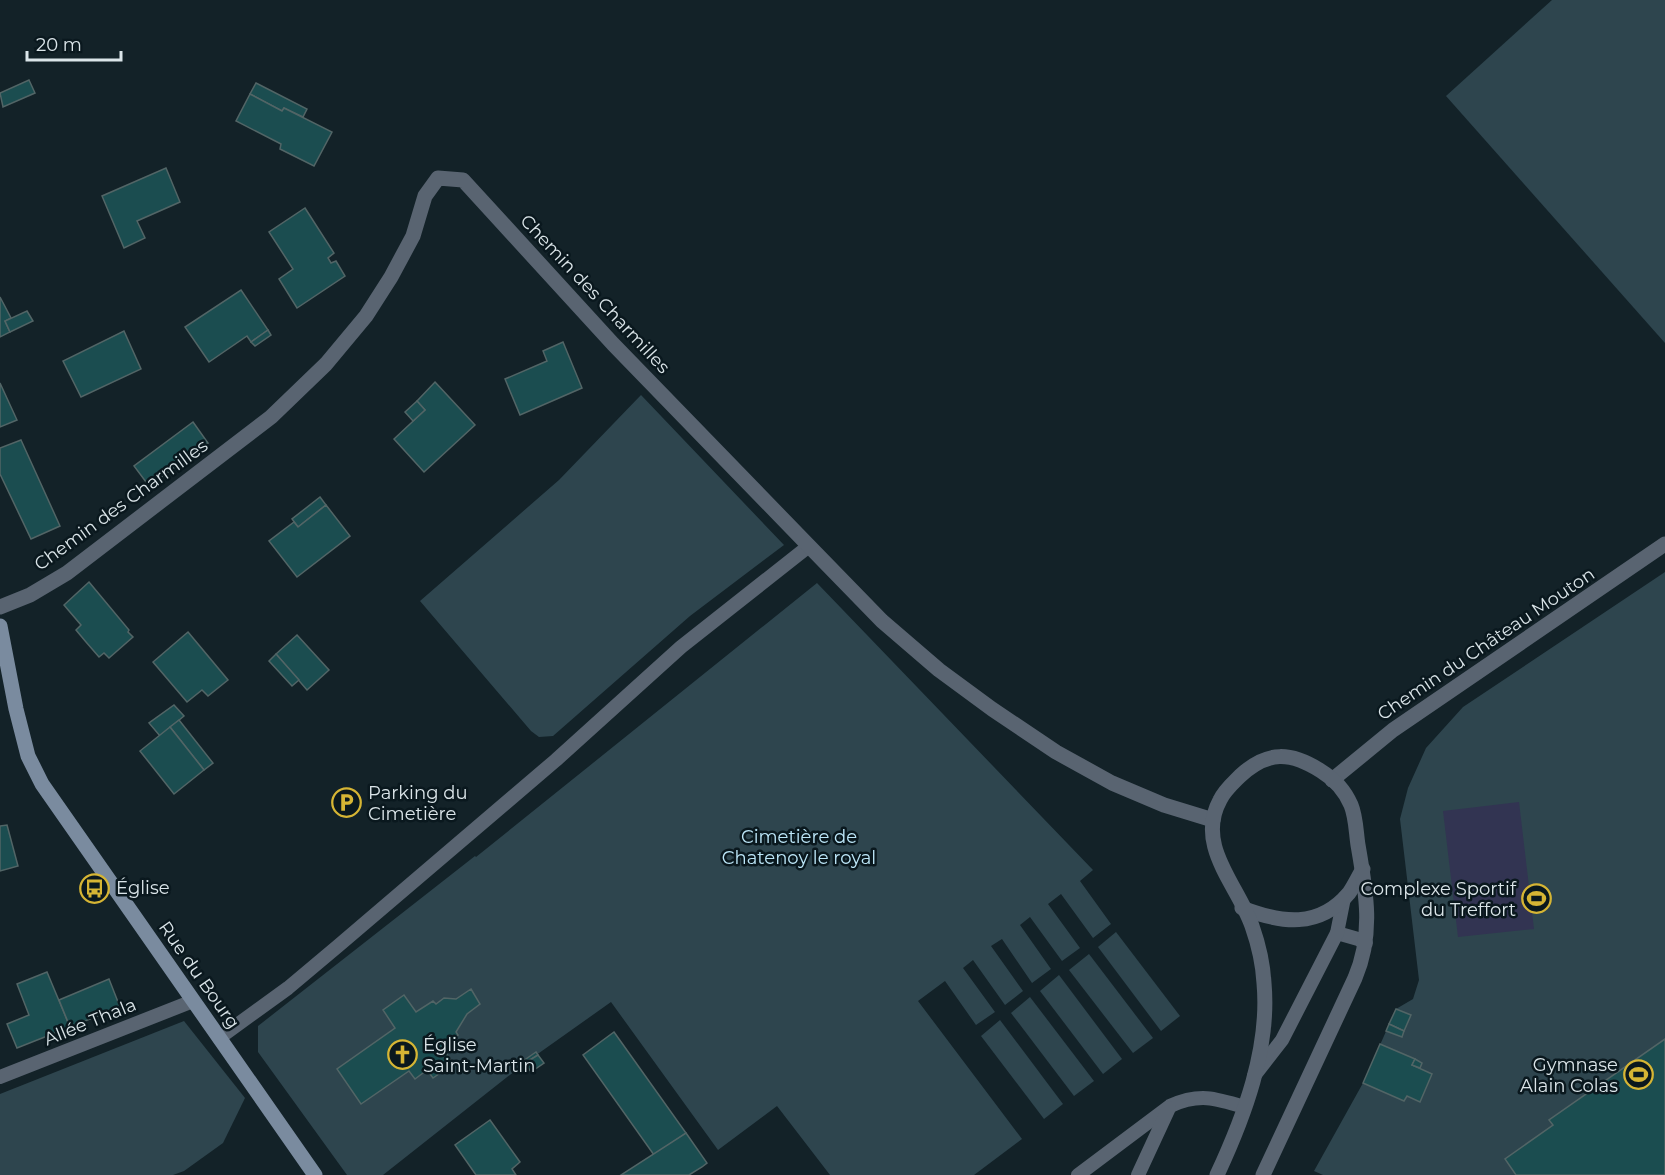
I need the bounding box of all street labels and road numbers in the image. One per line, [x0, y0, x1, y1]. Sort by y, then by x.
street label: Chemin des Charmilles [516, 210, 674, 378]
street label: Chemin des Charmilles [30, 435, 212, 575]
street label: Chemin du Château Mouton [1373, 563, 1599, 725]
street label: Rue du Bourg [154, 917, 244, 1033]
street label: Allée Thala [41, 994, 139, 1050]

